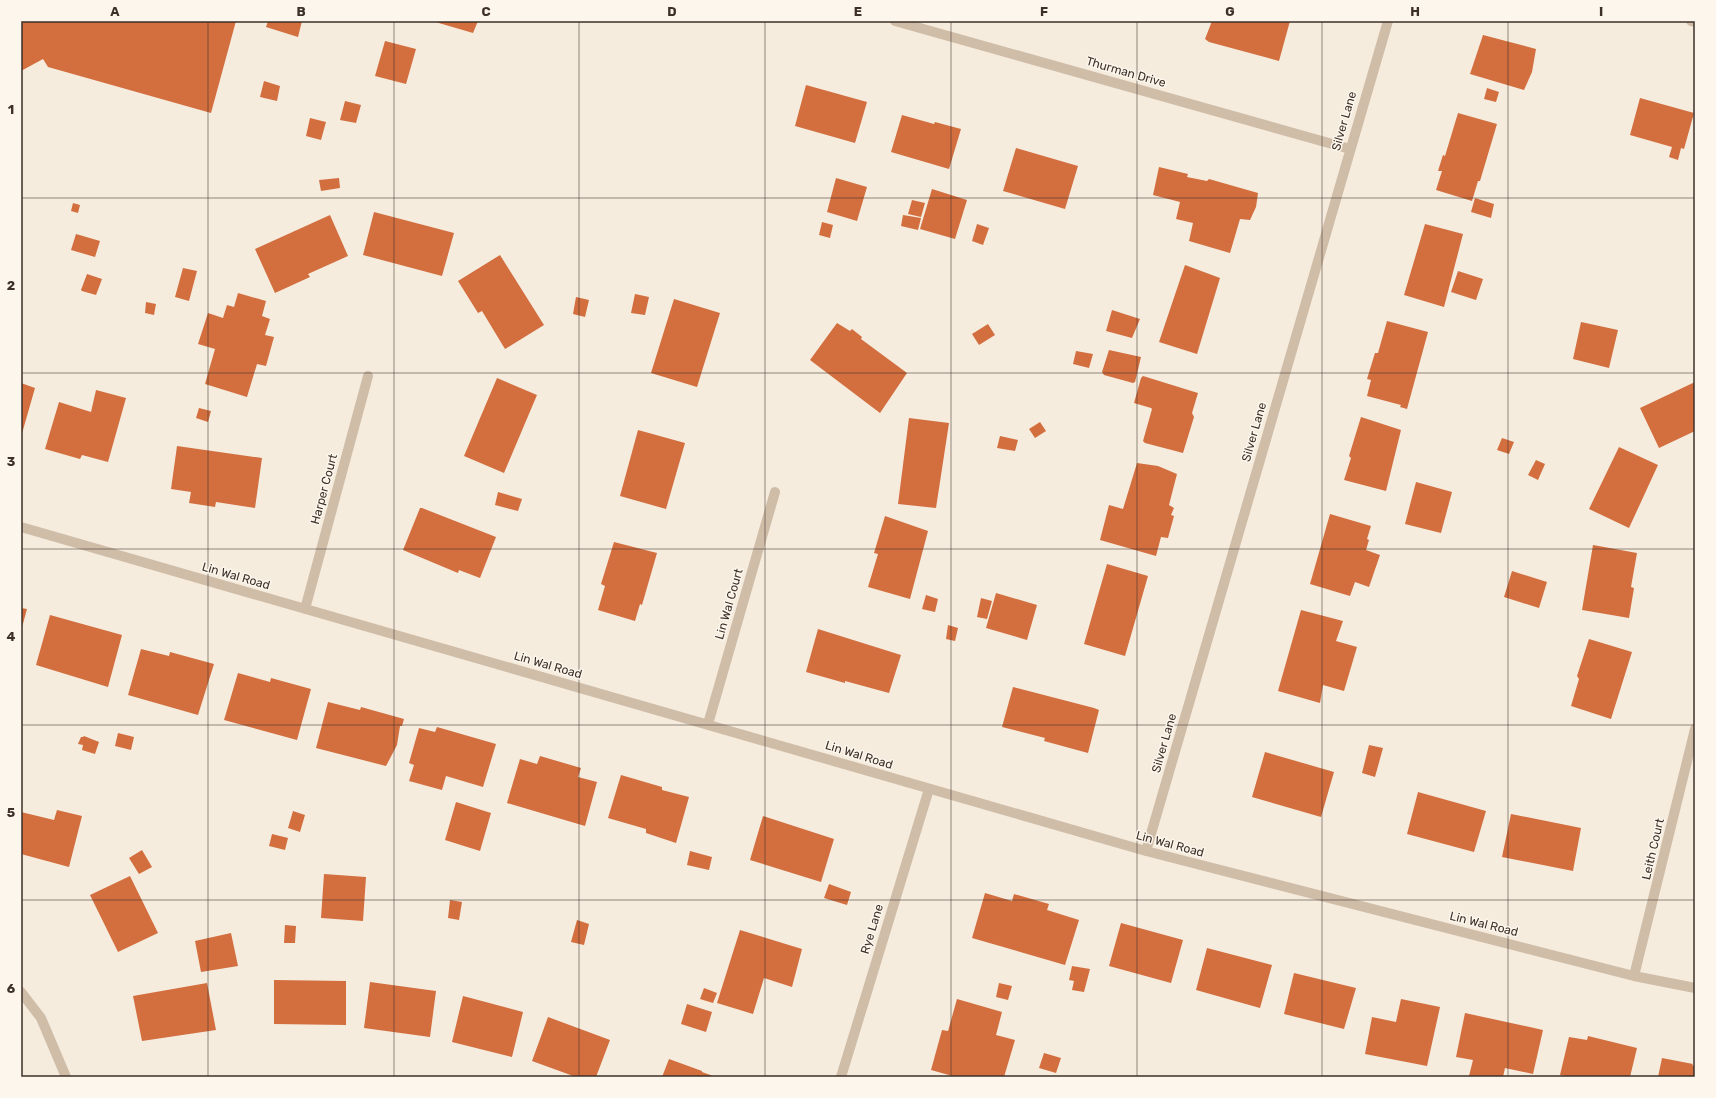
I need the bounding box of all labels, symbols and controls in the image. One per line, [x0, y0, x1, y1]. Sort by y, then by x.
text: A [110, 4, 120, 19]
text: B [296, 4, 306, 19]
text: C [481, 4, 491, 19]
text: D [667, 4, 677, 19]
text: E [854, 4, 862, 19]
text: F [1040, 4, 1048, 19]
text: G [1225, 4, 1235, 19]
text: H [1410, 4, 1420, 19]
text: I [1599, 4, 1603, 19]
street label: Thurman Drive [1085, 54, 1168, 90]
street label: Silver Lane [1329, 89, 1359, 152]
text: 1 [8, 102, 14, 117]
text: 2 [7, 278, 15, 293]
street label: Silver Lane [1239, 400, 1269, 463]
street label: Harper Court [308, 452, 340, 526]
text: 3 [7, 454, 16, 469]
street label: Lin Wal Road [200, 560, 272, 592]
street label: Lin Wal Court [712, 567, 746, 641]
text: 4 [7, 629, 16, 644]
street label: Lin Wal Road [512, 649, 584, 681]
street label: Silver Lane [1149, 711, 1179, 774]
street label: Lin Wal Road [824, 738, 894, 772]
text: 5 [7, 805, 15, 820]
street label: Leith Court [1639, 817, 1667, 881]
street label: Lin Wal Road [1134, 828, 1206, 860]
street label: Rye Lane [858, 902, 886, 956]
street label: Lin Wal Road [1448, 909, 1520, 939]
text: 6 [7, 981, 16, 996]

